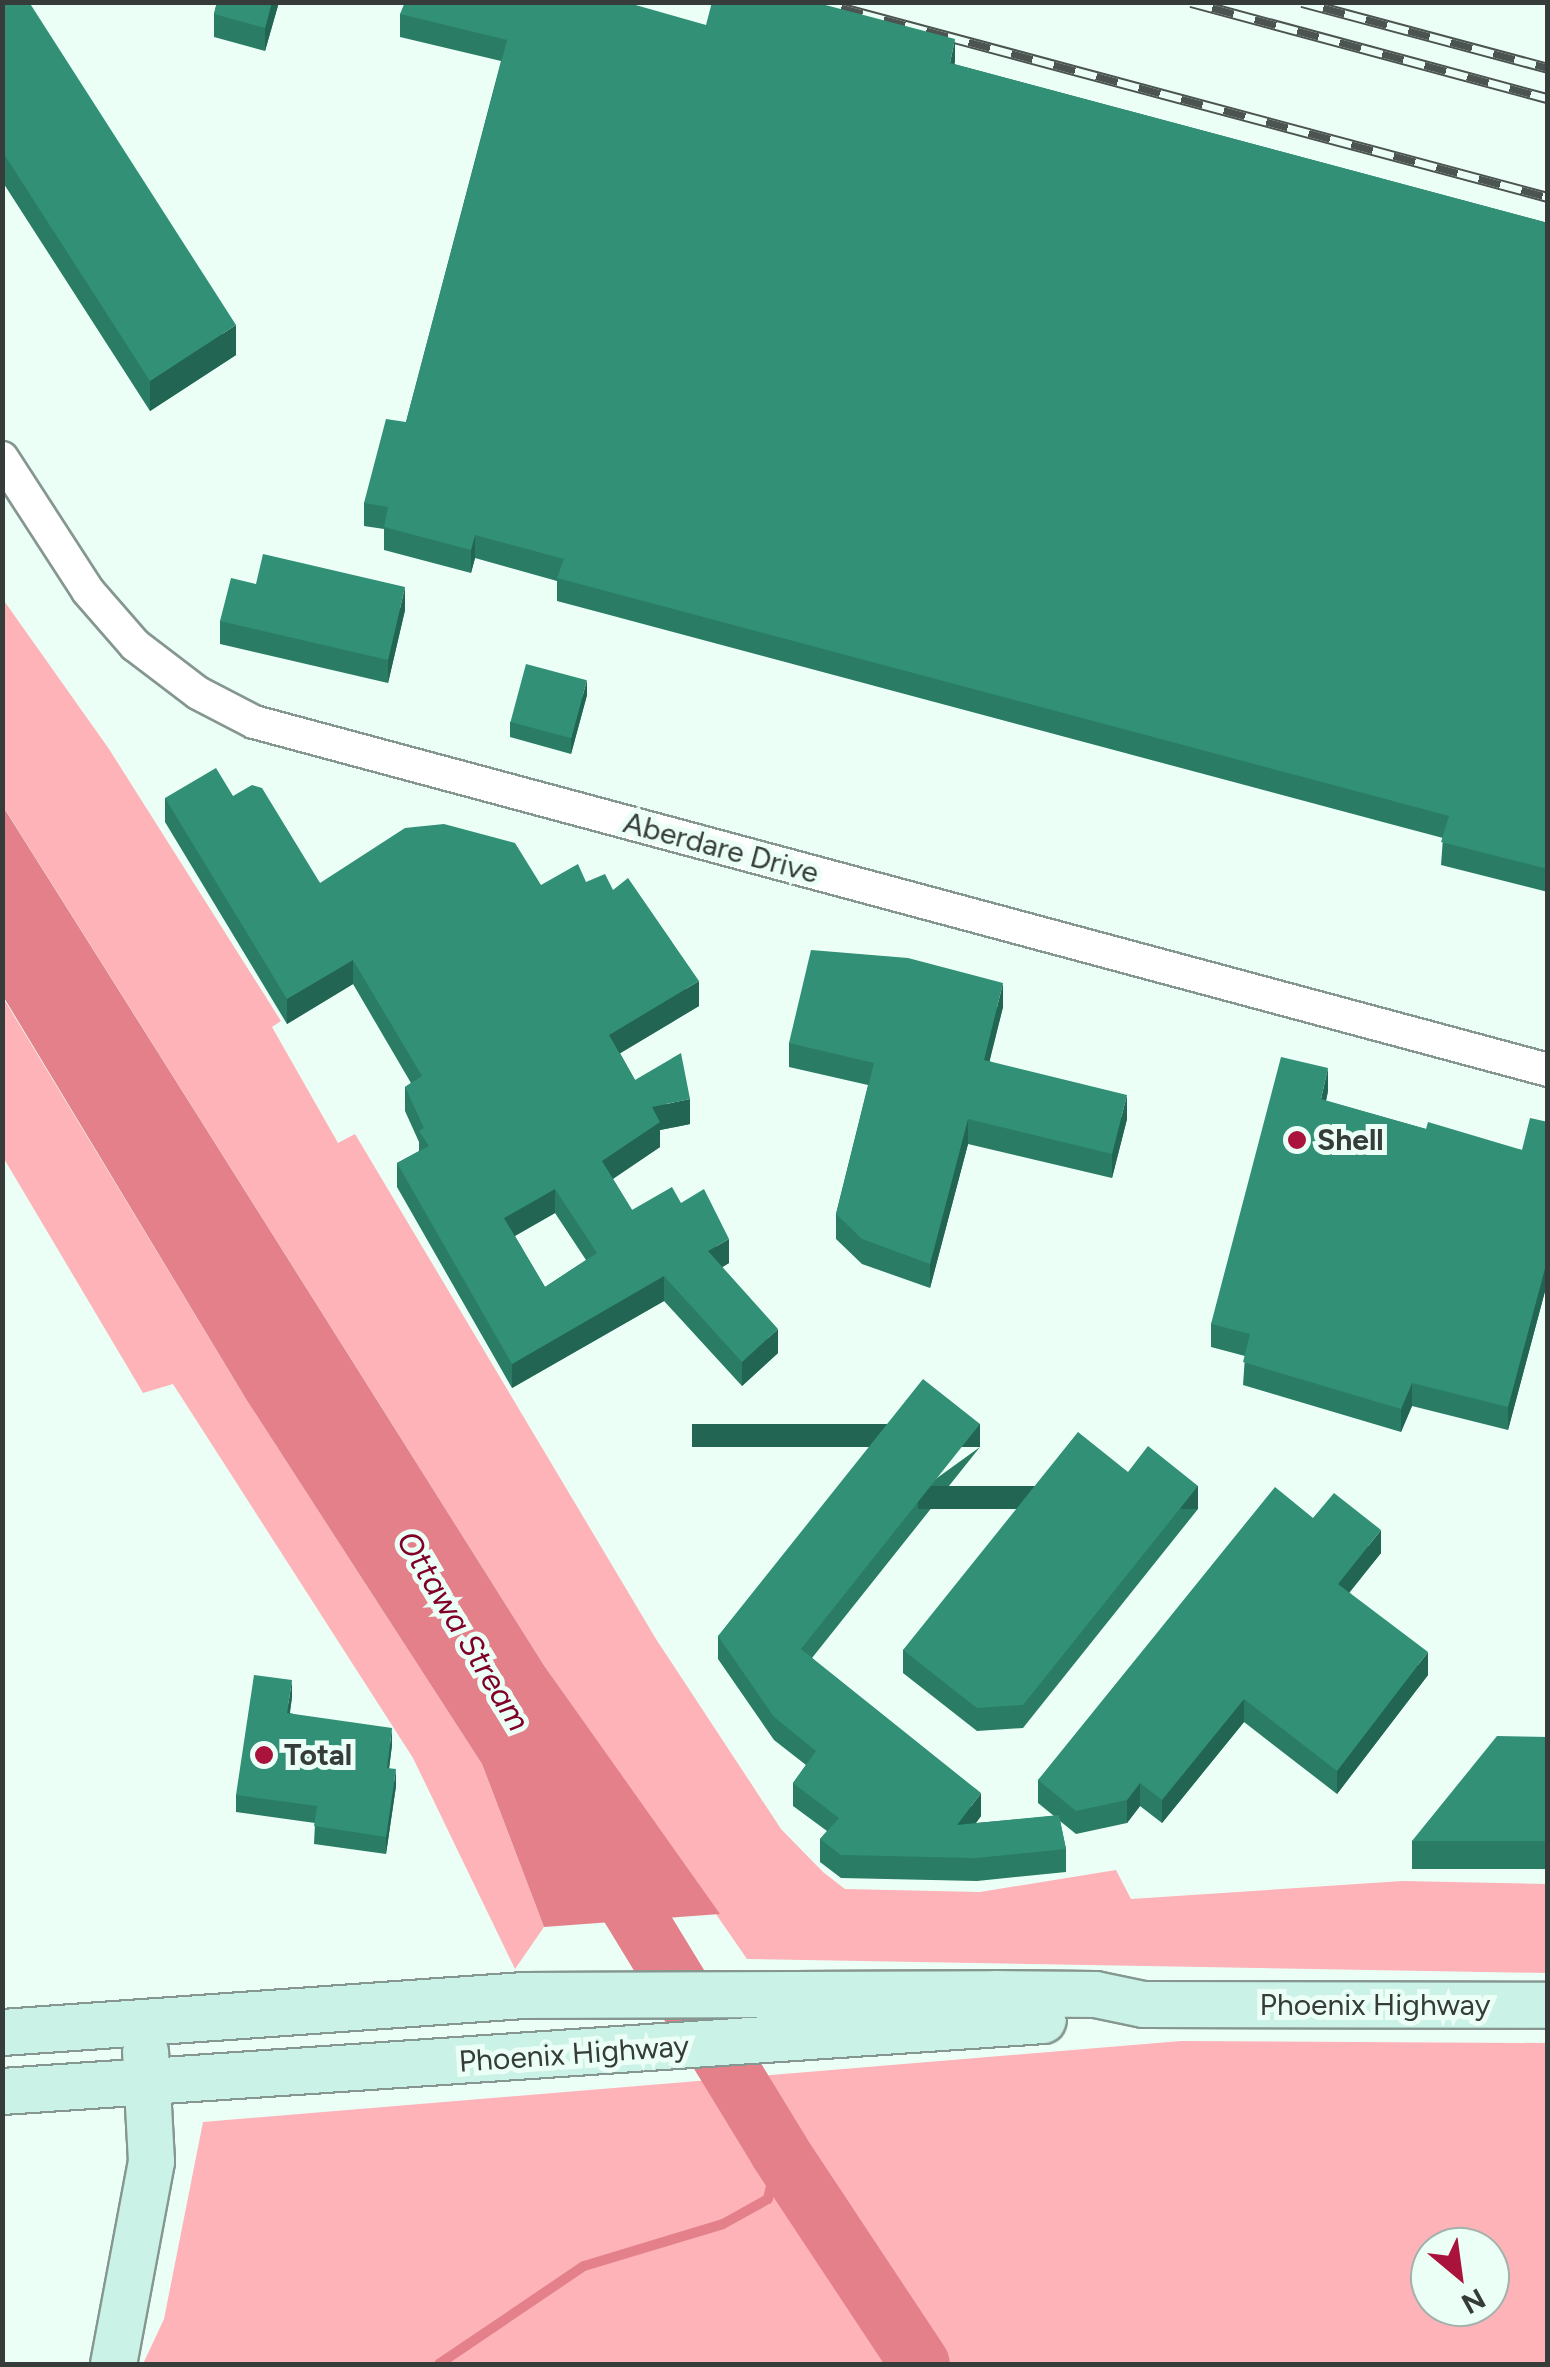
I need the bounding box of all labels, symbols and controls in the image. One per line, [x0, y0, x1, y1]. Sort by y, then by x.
street label: Aberdare Drive [619, 805, 823, 891]
place label: Shell [1317, 1122, 1384, 1158]
marker: Shell [1286, 1129, 1308, 1151]
water label: Ottawa Stream [388, 1524, 538, 1738]
place label: Total [284, 1737, 352, 1773]
marker: Total [253, 1744, 275, 1766]
street label: Phoenix Highway [1260, 1987, 1490, 2023]
street label: Phoenix Highway [458, 2028, 690, 2080]
north arrow [1410, 2227, 1510, 2327]
text: N [1456, 2281, 1491, 2322]

